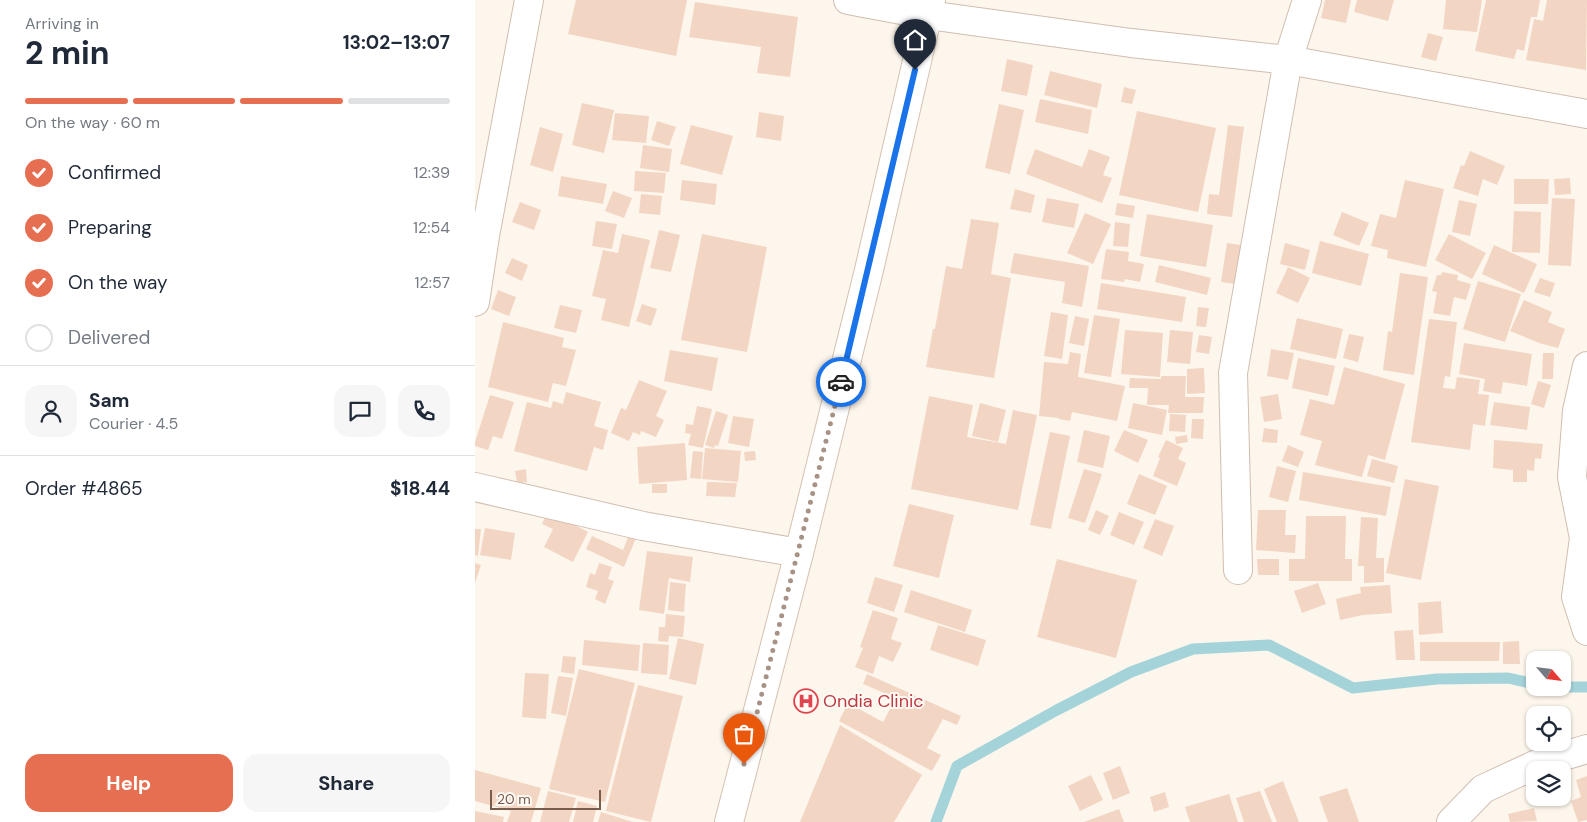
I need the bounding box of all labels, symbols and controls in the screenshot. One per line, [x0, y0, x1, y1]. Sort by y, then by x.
text: Arriving in [25, 13, 99, 34]
pin [894, 19, 936, 70]
icon: home [901, 26, 929, 54]
text: 13:02–13:07 [343, 30, 450, 55]
text: 2 min [25, 32, 110, 74]
text: On the way · 60 m [25, 112, 160, 133]
icon: check [25, 159, 53, 187]
text: Confirmed [68, 160, 161, 185]
text: 12:39 [414, 162, 450, 183]
icon: check [25, 214, 53, 242]
text: Preparing [68, 215, 152, 240]
text: 12:54 [413, 217, 450, 238]
icon: check [25, 269, 53, 297]
text: On the way [68, 270, 168, 295]
text: 12:57 [415, 272, 450, 293]
text: Delivered [68, 325, 150, 350]
courier [816, 357, 866, 407]
icon: car [827, 368, 855, 396]
button: person [25, 385, 77, 437]
button: chat [334, 385, 386, 437]
button: phone [398, 385, 450, 437]
text: Sam [89, 388, 130, 413]
text: Courier · 4.5 [89, 413, 178, 434]
text: Order #4865 [25, 476, 143, 501]
text: $18.44 [390, 476, 450, 501]
north arrow [1526, 651, 1571, 696]
map controls [1526, 651, 1571, 806]
hospital icon: Ondia Clinic [793, 688, 819, 714]
place label: Ondia Clinic [823, 689, 924, 713]
button: locate [1526, 706, 1571, 751]
pin [723, 713, 765, 764]
icon: bag [730, 720, 758, 748]
button: Help [25, 754, 233, 812]
button: Share [243, 754, 450, 812]
button: layers [1526, 761, 1571, 806]
scale bar [490, 787, 601, 810]
text: 20 m [497, 790, 531, 808]

